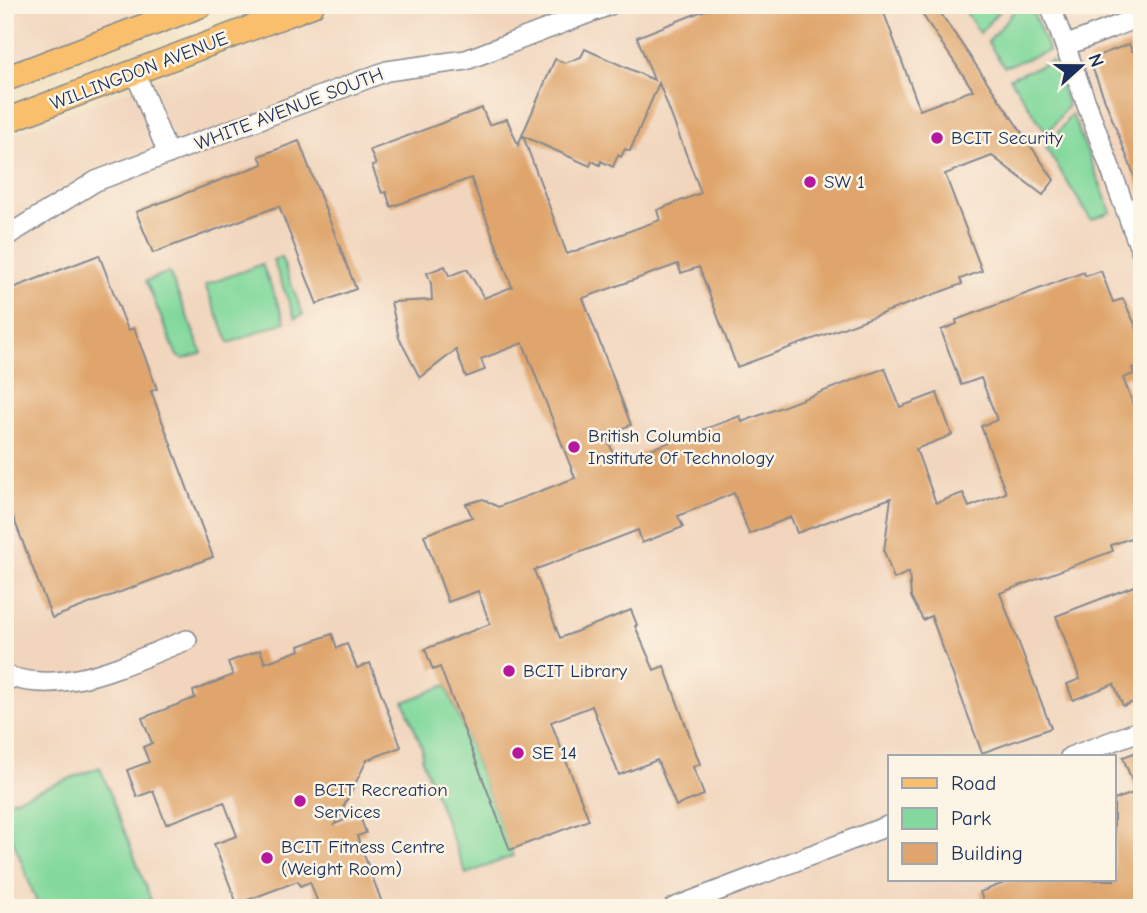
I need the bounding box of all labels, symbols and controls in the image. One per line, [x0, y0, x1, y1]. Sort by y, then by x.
street label: WILLINGDON AVENUE [47, 27, 231, 115]
north arrow [1046, 32, 1116, 102]
text: N [1083, 51, 1108, 70]
street label: WHITE AVENUE SOUTH [192, 63, 386, 155]
place label: BCIT Security [951, 127, 1063, 149]
marker: BCIT Security [929, 130, 945, 146]
place label: SW 1 [824, 171, 865, 193]
marker: SW 1 [802, 174, 818, 190]
place label: British Columbia Institute Of Technology [588, 425, 774, 469]
marker: British Columbia Institute Of Technology [566, 439, 582, 455]
place label: BCIT Library [523, 660, 628, 682]
marker: BCIT Library [501, 663, 517, 679]
place label: SE 14 [532, 742, 577, 764]
marker: SE 14 [510, 745, 526, 761]
legend [888, 755, 1116, 881]
text: Road [951, 771, 996, 795]
place label: BCIT Recreation Services [314, 779, 448, 823]
marker: BCIT Recreation Services [292, 793, 308, 809]
text: Park [951, 806, 991, 830]
place label: BCIT Fitness Centre (Weight Room) [281, 836, 445, 880]
text: Building [951, 841, 1023, 865]
marker: BCIT Fitness Centre (Weight Room) [259, 850, 275, 866]

